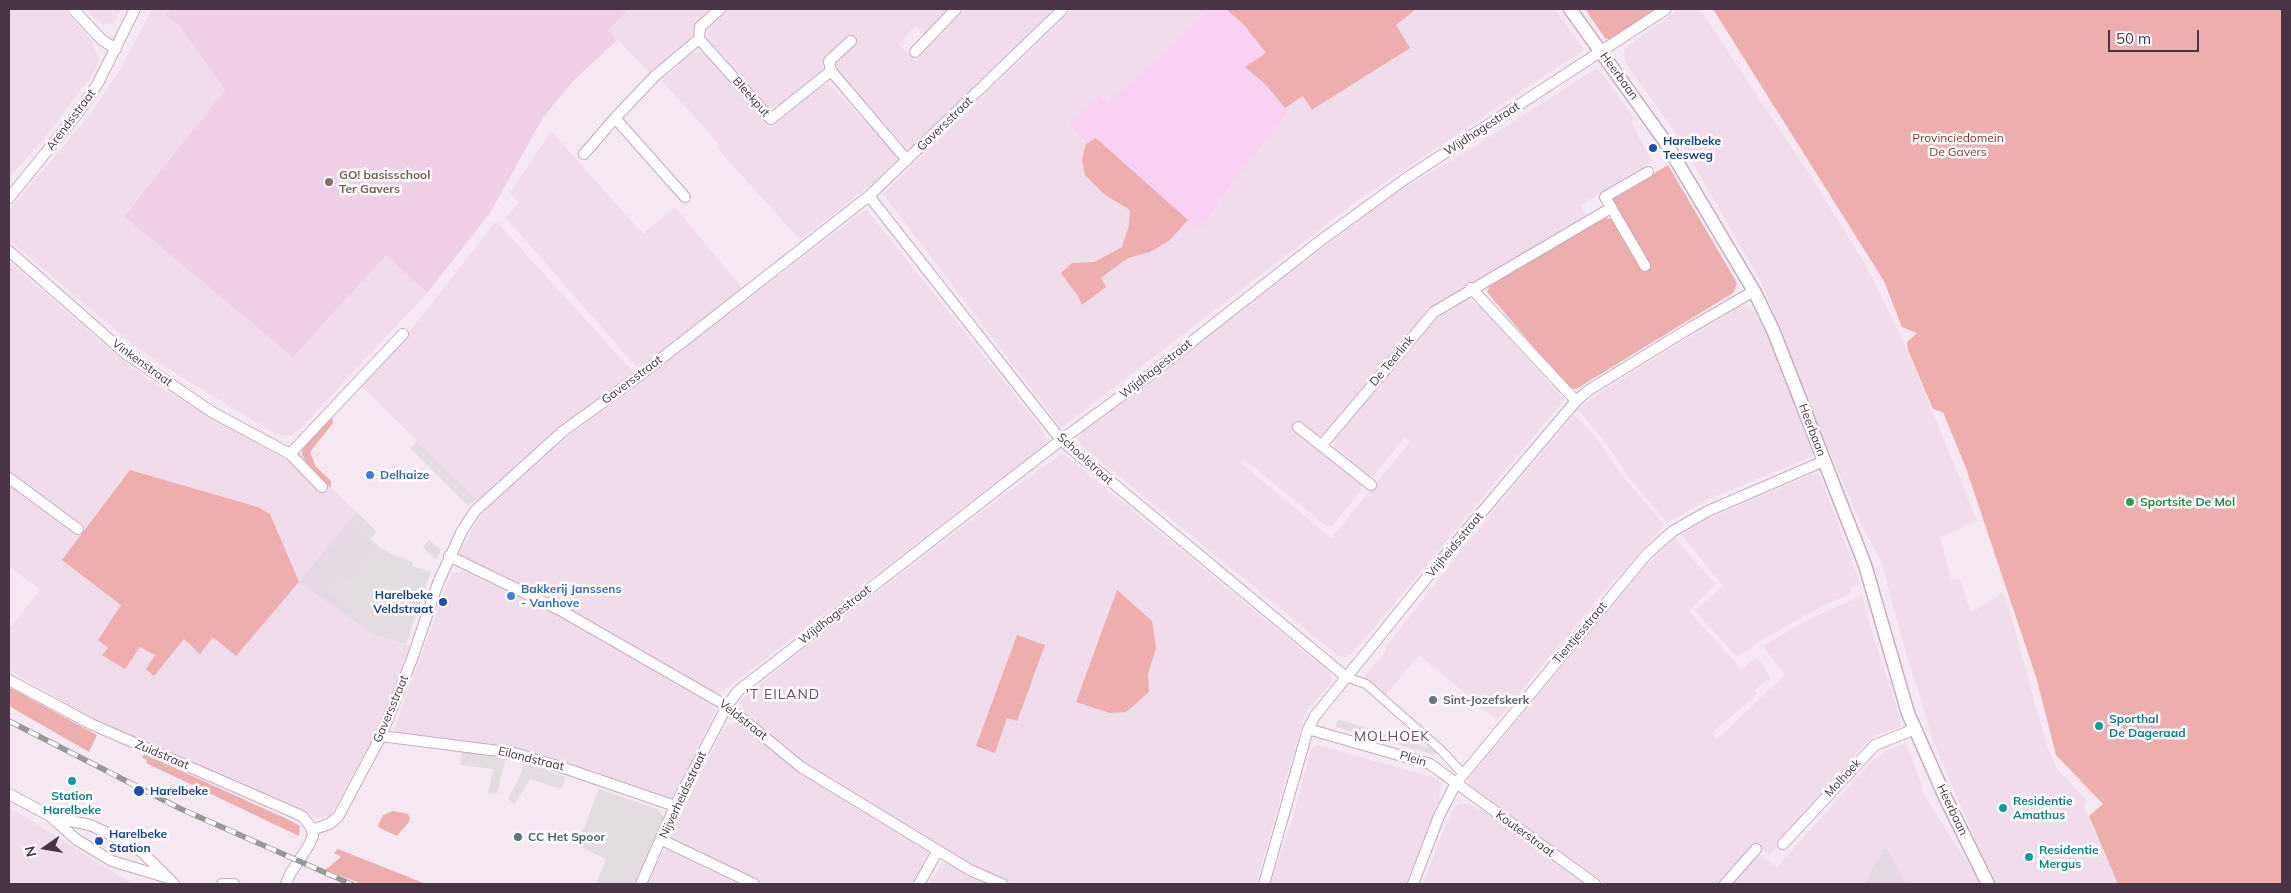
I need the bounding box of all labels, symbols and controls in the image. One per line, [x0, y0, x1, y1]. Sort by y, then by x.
scale bar [2111, 20, 2202, 52]
text: 50 m [2116, 29, 2151, 48]
street label: Heerbaan [1597, 49, 1641, 103]
street label: Bleekput [729, 74, 773, 120]
street label: Arendsstraat [43, 87, 99, 153]
street label: Gaversstraat [914, 94, 976, 154]
street label: Wijdhagestraat [1441, 99, 1523, 159]
park label: Provinciedomein De Gavers [1912, 131, 2004, 159]
place label: Harelbeke Teesweg [1663, 134, 1721, 162]
marker: Harelbeke Teesweg [1647, 142, 1659, 154]
place label: GO! basisschool Ter Gavers [339, 168, 430, 196]
marker: GO! basisschool Ter Gavers [323, 176, 335, 188]
street label: De Teerlink [1367, 333, 1417, 389]
street label: Vinkenstraat [109, 336, 175, 390]
street label: Wijdhagestraat [1117, 336, 1195, 402]
street label: Gaversstraat [599, 353, 665, 407]
street label: Heerbaan [1795, 402, 1829, 458]
street label: Schoolstraat [1054, 430, 1116, 488]
place label: Delhaize [380, 468, 429, 482]
marker: Delhaize [364, 469, 376, 481]
place label: Sportsite De Mol [2140, 495, 2235, 509]
marker: Sportsite De Mol [2124, 496, 2136, 508]
street label: Vrijheidsstraat [1424, 510, 1486, 580]
place label: Bakkerij Janssens - Vanhove [521, 582, 622, 610]
street label: Wijdhagestraat [796, 582, 874, 648]
place label: Harelbeke Veldstraat [373, 588, 433, 616]
marker: Bakkerij Janssens - Vanhove [505, 590, 517, 602]
marker: Harelbeke Veldstraat [437, 596, 449, 608]
street label: Tientjesstraat [1550, 599, 1610, 667]
street label: Gaversstraat [370, 673, 412, 745]
district label: 'T EILAND [745, 687, 821, 703]
place label: Sint-Jozefskerk [1443, 693, 1529, 707]
marker: Sint-Jozefskerk [1427, 694, 1439, 706]
street label: Veldstraat [716, 697, 770, 743]
place label: Sporthal De Dageraad [2109, 712, 2186, 740]
marker: Sporthal De Dageraad [2093, 720, 2105, 732]
district label: MOLHOEK [1353, 729, 1431, 745]
street label: Zuidstraat [133, 737, 191, 773]
street label: Eilandstraat [497, 744, 565, 774]
street label: Plein [1398, 748, 1428, 770]
street label: Nijverheidsstraat [657, 749, 709, 841]
street label: Molhoek [1822, 756, 1864, 800]
marker: Station Harelbeke [66, 775, 78, 787]
street label: Heerbaan [1933, 782, 1971, 838]
marker: Harelbeke [132, 784, 146, 798]
place label: Harelbeke [150, 784, 208, 798]
place label: Station Harelbeke [43, 789, 101, 817]
place label: Residentie Amathus [2013, 794, 2072, 822]
marker: Residentie Amathus [1997, 802, 2009, 814]
street label: Kouterstraat [1493, 808, 1557, 860]
north arrow [20, 823, 70, 873]
place label: Harelbeke Station [109, 827, 167, 855]
place label: CC Het Spoor [528, 830, 605, 844]
marker: CC Het Spoor [512, 831, 524, 843]
marker: Harelbeke Station [93, 835, 105, 847]
place label: Residentie Mergus [2039, 843, 2098, 871]
text: N [20, 844, 40, 859]
marker: Residentie Mergus [2023, 851, 2035, 863]

